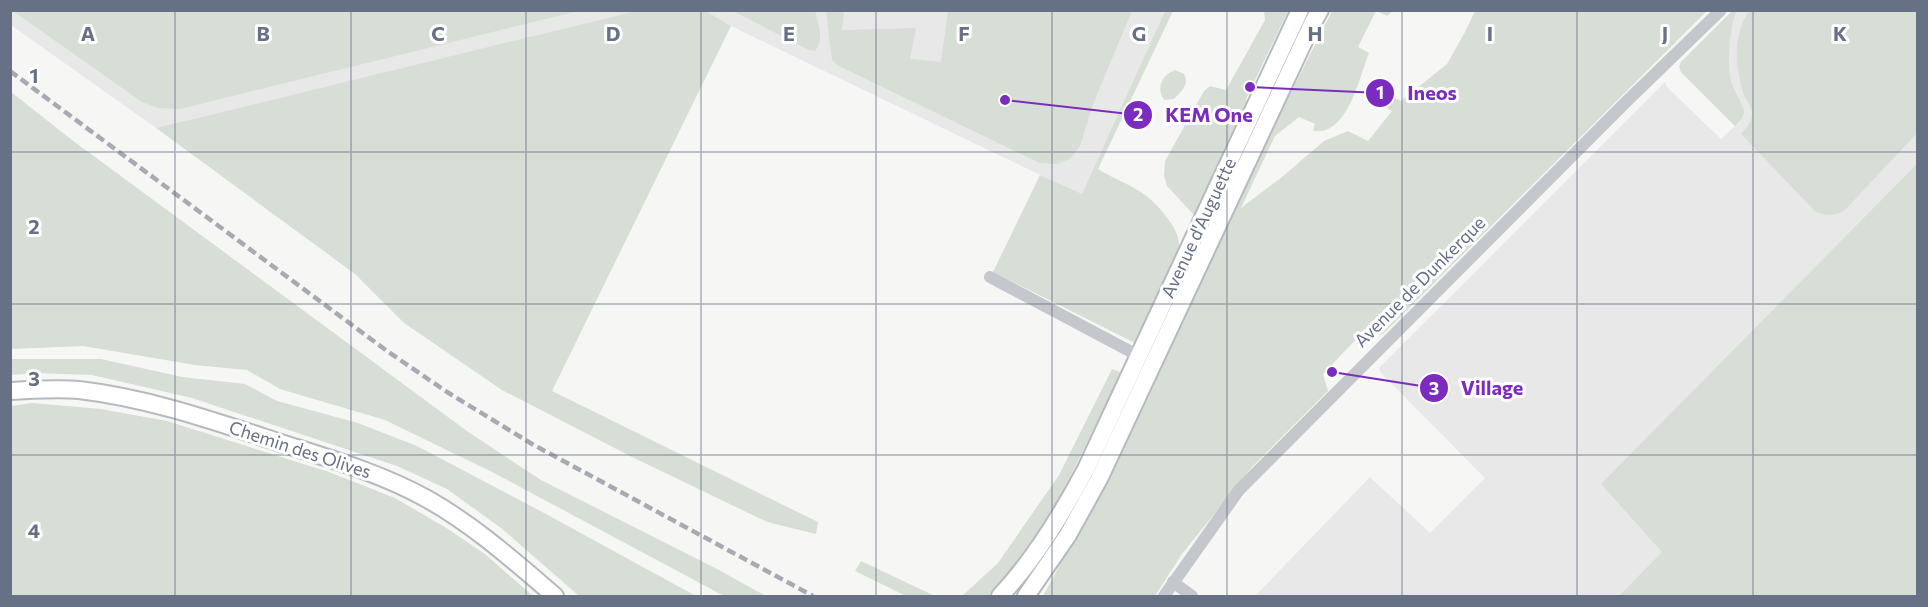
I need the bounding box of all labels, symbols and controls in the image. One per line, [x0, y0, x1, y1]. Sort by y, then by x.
text: A [81, 21, 95, 45]
text: B [256, 21, 270, 45]
text: C [431, 21, 445, 45]
text: D [606, 21, 620, 45]
text: E [783, 21, 795, 45]
text: F [958, 21, 970, 45]
text: G [1132, 21, 1146, 45]
text: H [1308, 21, 1323, 45]
text: I [1487, 21, 1493, 45]
text: J [1662, 21, 1668, 45]
text: K [1833, 21, 1847, 45]
text: 1 [29, 63, 39, 87]
callout: Ineos [1365, 74, 1468, 112]
text: Ineos [1407, 80, 1457, 104]
text: 1 [1376, 81, 1384, 103]
callout: KEM One [1123, 96, 1264, 134]
text: KEM One [1165, 102, 1253, 126]
text: 2 [1133, 103, 1143, 125]
street label: Avenue d'Auguette [1156, 154, 1240, 301]
street label: Avenue de Dunkerque [1349, 211, 1489, 351]
text: 2 [28, 214, 40, 238]
text: 3 [28, 366, 40, 390]
callout: Village [1419, 369, 1536, 407]
text: Village [1461, 375, 1523, 399]
text: 3 [1429, 377, 1439, 399]
street label: Chemin des Olives [226, 416, 374, 482]
text: 4 [28, 518, 40, 542]

